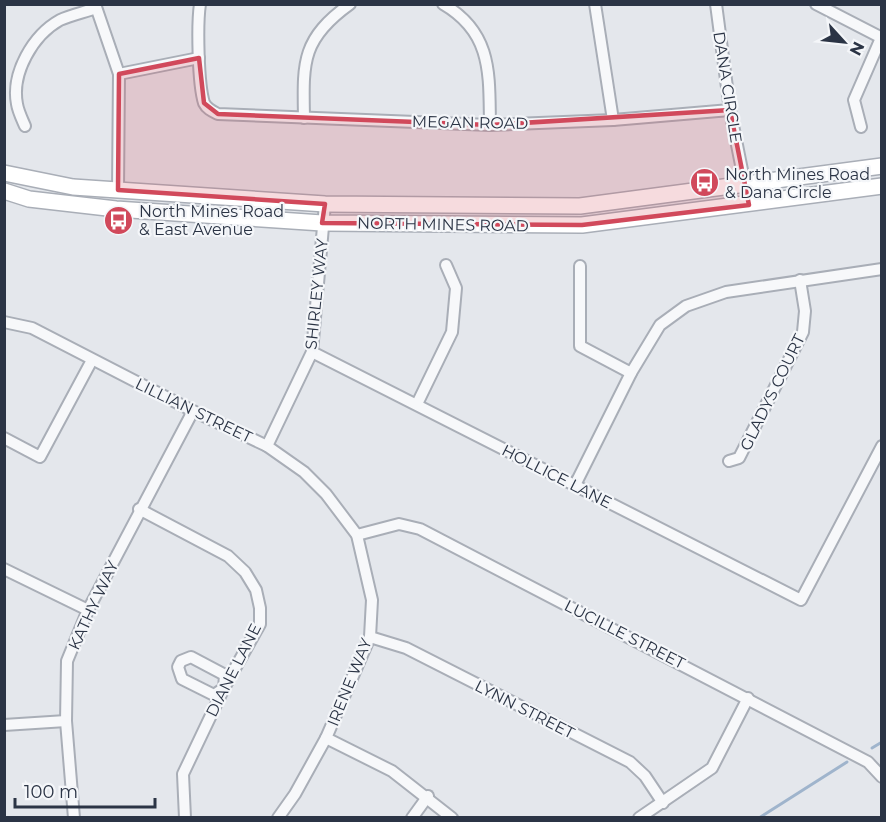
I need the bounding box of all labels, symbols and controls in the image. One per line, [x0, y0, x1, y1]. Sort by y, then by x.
north arrow [814, 12, 874, 72]
street label: DANA CIRCLE [709, 30, 746, 144]
text: N [846, 39, 868, 59]
street label: MEGAN ROAD [412, 112, 528, 133]
place label: North Mines Road & Dana Circle [725, 165, 870, 202]
bus stop icon: North Mines Road & Dana Circle [688, 167, 720, 199]
place label: North Mines Road & East Avenue [139, 202, 284, 239]
bus stop icon: North Mines Road & East Avenue [102, 204, 134, 236]
street label: NORTH MINES ROAD [357, 214, 529, 235]
street label: SHIRLEY WAY [301, 237, 332, 351]
street label: GLADYS COURT [736, 330, 809, 454]
street label: LILLIAN STREET [132, 374, 256, 447]
street label: HOLLICE LANE [499, 441, 615, 512]
street label: KATHY WAY [65, 557, 123, 653]
street label: LUCILLE STREET [561, 596, 689, 673]
street label: DIANE LANE [202, 620, 265, 720]
street label: IRENE WAY [323, 635, 376, 729]
street label: LYNN STREET [472, 676, 579, 743]
scale bar [15, 771, 154, 809]
text: 100 m [24, 781, 78, 803]

